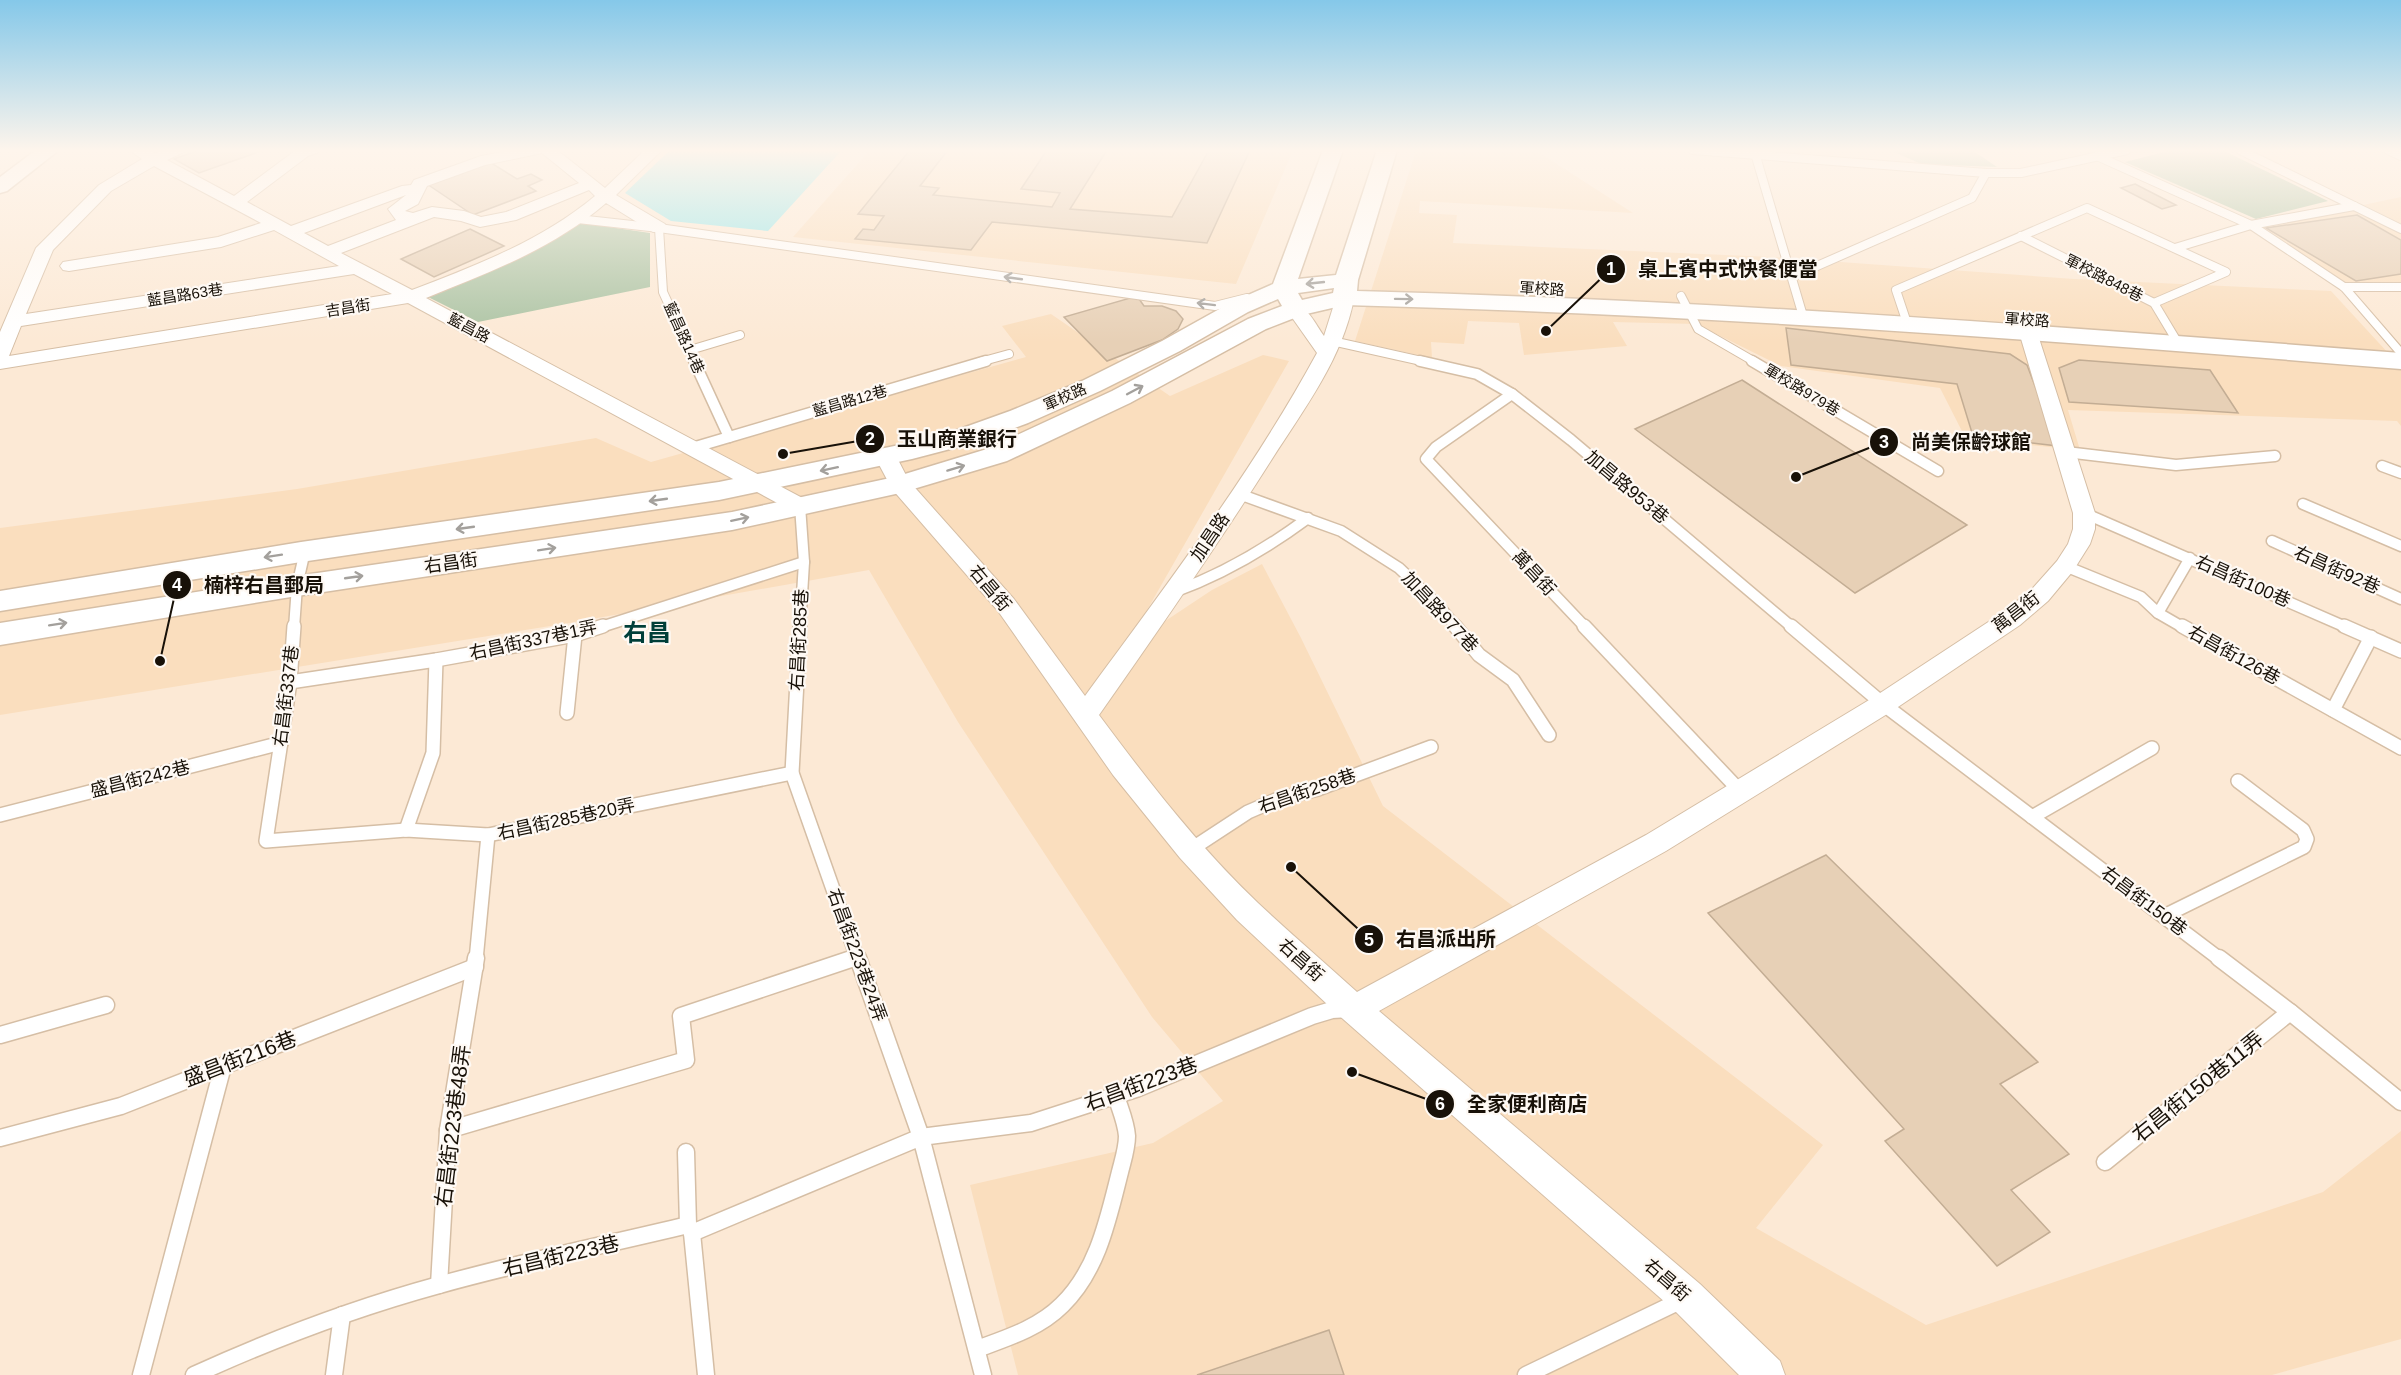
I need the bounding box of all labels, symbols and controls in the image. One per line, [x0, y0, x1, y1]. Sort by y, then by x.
callout: 桌上賓中式快餐便當 [1596, 250, 1830, 288]
street label: 軍校路848巷 [2062, 251, 2146, 304]
text: 桌上賓中式快餐便當 [1638, 258, 1818, 280]
text: 1 [1606, 259, 1616, 279]
one-way arrow [1004, 272, 1024, 283]
one-way arrow [1305, 278, 1325, 289]
street label: 軍校路 [1519, 279, 1565, 298]
street label: 藍昌路63巷 [146, 280, 224, 309]
one-way arrow [1393, 293, 1413, 305]
street label: 吉昌街 [324, 296, 371, 319]
street label: 藍昌路14巷 [661, 299, 708, 376]
one-way arrow [1197, 299, 1217, 310]
street label: 藍昌路 [445, 309, 493, 346]
street label: 軍校路 [2004, 309, 2050, 330]
street label: 軍校路979巷 [1761, 360, 1843, 419]
street label: 軍校路 [1041, 380, 1089, 413]
street label: 藍昌路12巷 [811, 382, 889, 419]
one-way arrow [1126, 384, 1143, 396]
callout: 玉山商業銀行 [855, 420, 1029, 458]
callout: 尚美保齡球館 [1869, 423, 2043, 461]
text: 玉山商業銀行 [897, 428, 1017, 450]
text: 2 [865, 429, 875, 449]
text: 尚美保齡球館 [1911, 431, 2031, 453]
text: 3 [1879, 432, 1889, 452]
street label: 加昌路953巷 [1581, 447, 1673, 527]
one-way arrow [946, 462, 965, 473]
one-way arrow [819, 464, 839, 475]
one-way arrow [649, 495, 669, 506]
street label: 加昌路 [1187, 509, 1233, 565]
one-way arrow [729, 513, 749, 524]
one-way arrow [456, 523, 476, 534]
street label: 右昌街92巷 [2291, 542, 2383, 598]
one-way arrow [537, 543, 556, 554]
street label: 萬昌街 [1508, 546, 1560, 600]
street label: 右昌街 [423, 549, 479, 577]
one-way arrow [263, 551, 283, 562]
street label: 右昌街100巷 [2192, 551, 2294, 611]
street label: 右昌街 [965, 561, 1015, 615]
callout: 楠梓右昌郵局 [162, 566, 336, 604]
street label: 加昌路977巷 [1398, 568, 1482, 656]
one-way arrow [344, 572, 363, 583]
text: 楠梓右昌郵局 [204, 574, 324, 596]
text: 4 [172, 575, 182, 595]
street label: 萬昌街 [1989, 587, 2043, 637]
street label: 右昌街285巷 [786, 589, 812, 691]
street label: 右昌街337巷1弄 [467, 617, 599, 663]
one-way arrow [47, 619, 67, 630]
district label: 右昌 [623, 619, 671, 646]
street label: 右昌街126巷 [2185, 622, 2283, 688]
street label: 右昌街337巷 [270, 644, 302, 748]
street label: 盛昌街242巷 [88, 757, 192, 801]
street label: 右昌街258巷 [1256, 765, 1358, 817]
street label: 右昌街285巷20弄 [495, 795, 637, 843]
street label: 右昌街150巷 [2097, 862, 2191, 940]
street label: 右昌街223巷24弄 [824, 886, 890, 1024]
callout: 右昌派出所 [1354, 920, 1508, 958]
text: 右昌派出所 [1396, 928, 1496, 950]
text: 5 [1364, 930, 1374, 950]
street label: 右昌街 [1274, 935, 1328, 985]
street label: 盛昌街216巷 [180, 1026, 300, 1091]
street label: 右昌街150巷11弄 [2128, 1027, 2268, 1146]
street label: 右昌街223巷48弄 [431, 1043, 474, 1208]
street label: 右昌街223巷 [1081, 1052, 1201, 1115]
callout: 全家便利商店 [1425, 1085, 1599, 1123]
text: 全家便利商店 [1467, 1093, 1587, 1115]
text: 6 [1435, 1094, 1445, 1114]
street label: 右昌街223巷 [500, 1231, 621, 1280]
street label: 右昌街 [1640, 1255, 1694, 1305]

